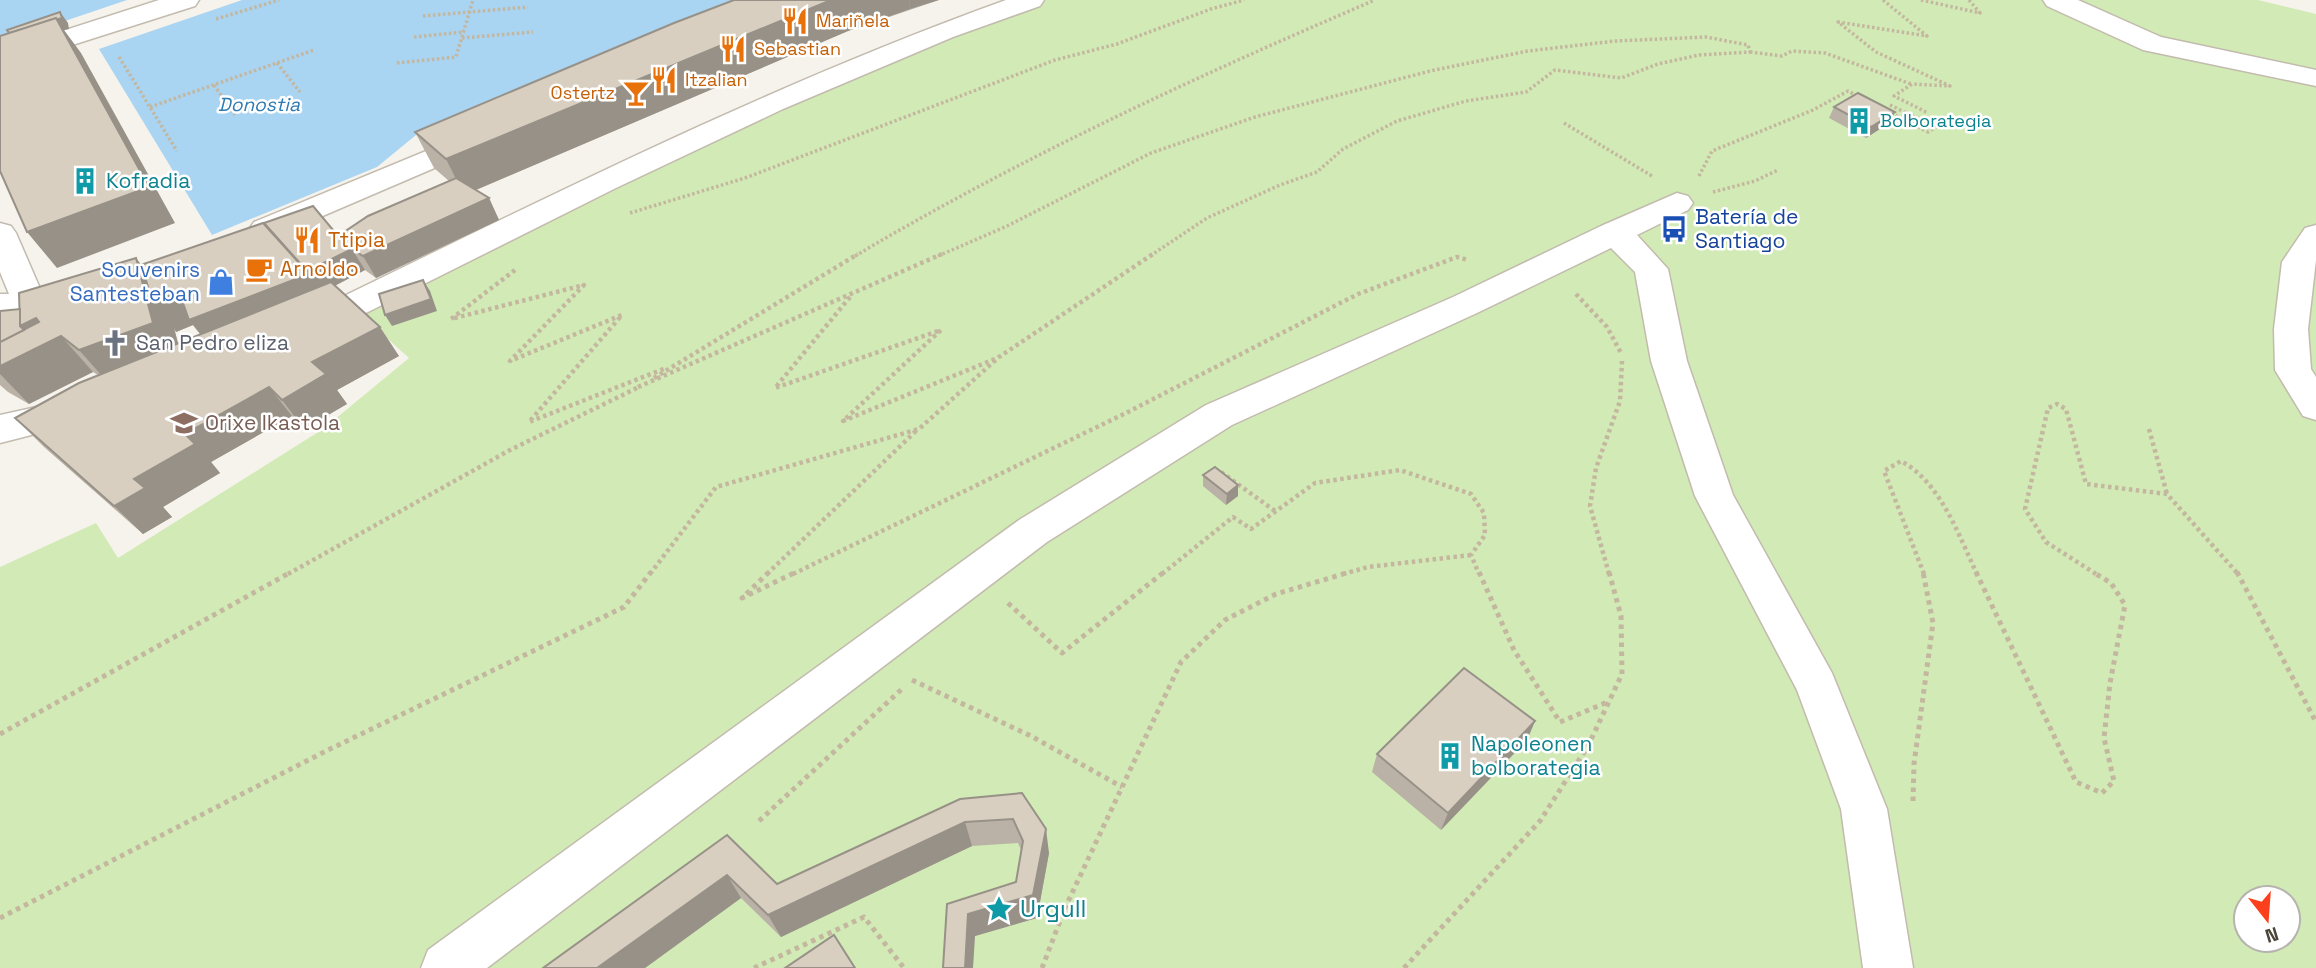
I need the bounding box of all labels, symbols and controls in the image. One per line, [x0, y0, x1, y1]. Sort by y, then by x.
restaurant icon: Mariñela [780, 6, 810, 36]
place label: Mariñela [816, 9, 890, 32]
restaurant icon: Sebastian [718, 34, 748, 64]
place label: Sebastian [754, 37, 841, 60]
restaurant icon: Itzalian [649, 65, 679, 95]
place label: Itzalian [685, 68, 748, 91]
bar icon: Ostertz [621, 78, 651, 108]
place label: Ostertz [551, 81, 615, 104]
water label: Donostia [218, 92, 300, 117]
building icon: Bolborategia [1844, 106, 1874, 136]
place label: Bolborategia [1880, 109, 1991, 132]
building icon: Kofradia [70, 166, 100, 196]
place label: Kofradia [106, 167, 190, 194]
place label: Batería de Santiago [1695, 203, 1799, 254]
bus stop icon: Batería de Santiago [1659, 214, 1689, 244]
restaurant icon: Ttipia [292, 225, 322, 255]
place label: Ttipia [328, 226, 385, 253]
cafe icon: Arnoldo [244, 254, 274, 284]
place label: Arnoldo [280, 255, 359, 282]
place label: Souvenirs Santesteban [70, 256, 200, 307]
shop icon: Souvenirs Santesteban [206, 267, 236, 297]
church icon: San Pedro eliza [100, 328, 130, 358]
place label: San Pedro eliza [136, 329, 289, 356]
school or university icon: Orixe Ikastola [169, 408, 199, 438]
place label: Orixe Ikastola [205, 409, 340, 436]
place label: Napoleonen bolborategia [1471, 730, 1601, 781]
building icon: Napoleonen bolborategia [1435, 741, 1465, 771]
north arrow [2232, 884, 2302, 954]
place label: Urgull [1020, 893, 1086, 924]
place icon: Urgull [984, 894, 1014, 924]
text: N [2262, 921, 2282, 949]

